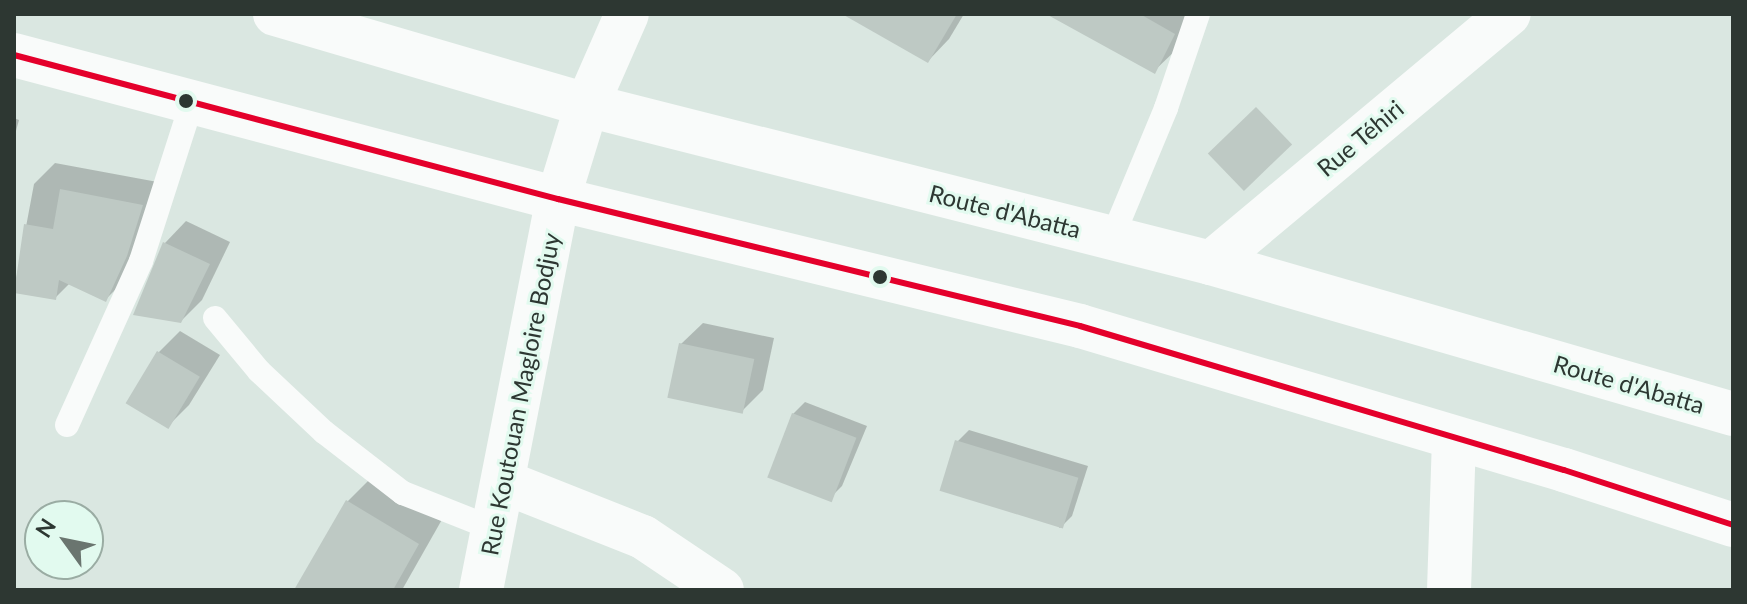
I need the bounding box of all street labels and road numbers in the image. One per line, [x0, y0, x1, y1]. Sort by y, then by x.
street label: Rue Téhiri [1311, 93, 1409, 183]
street label: Route d'Abatta [926, 178, 1084, 244]
street label: Rue Koutouan Magloire Bodjuy [475, 230, 565, 558]
street label: Route d'Abatta [1550, 349, 1708, 419]

